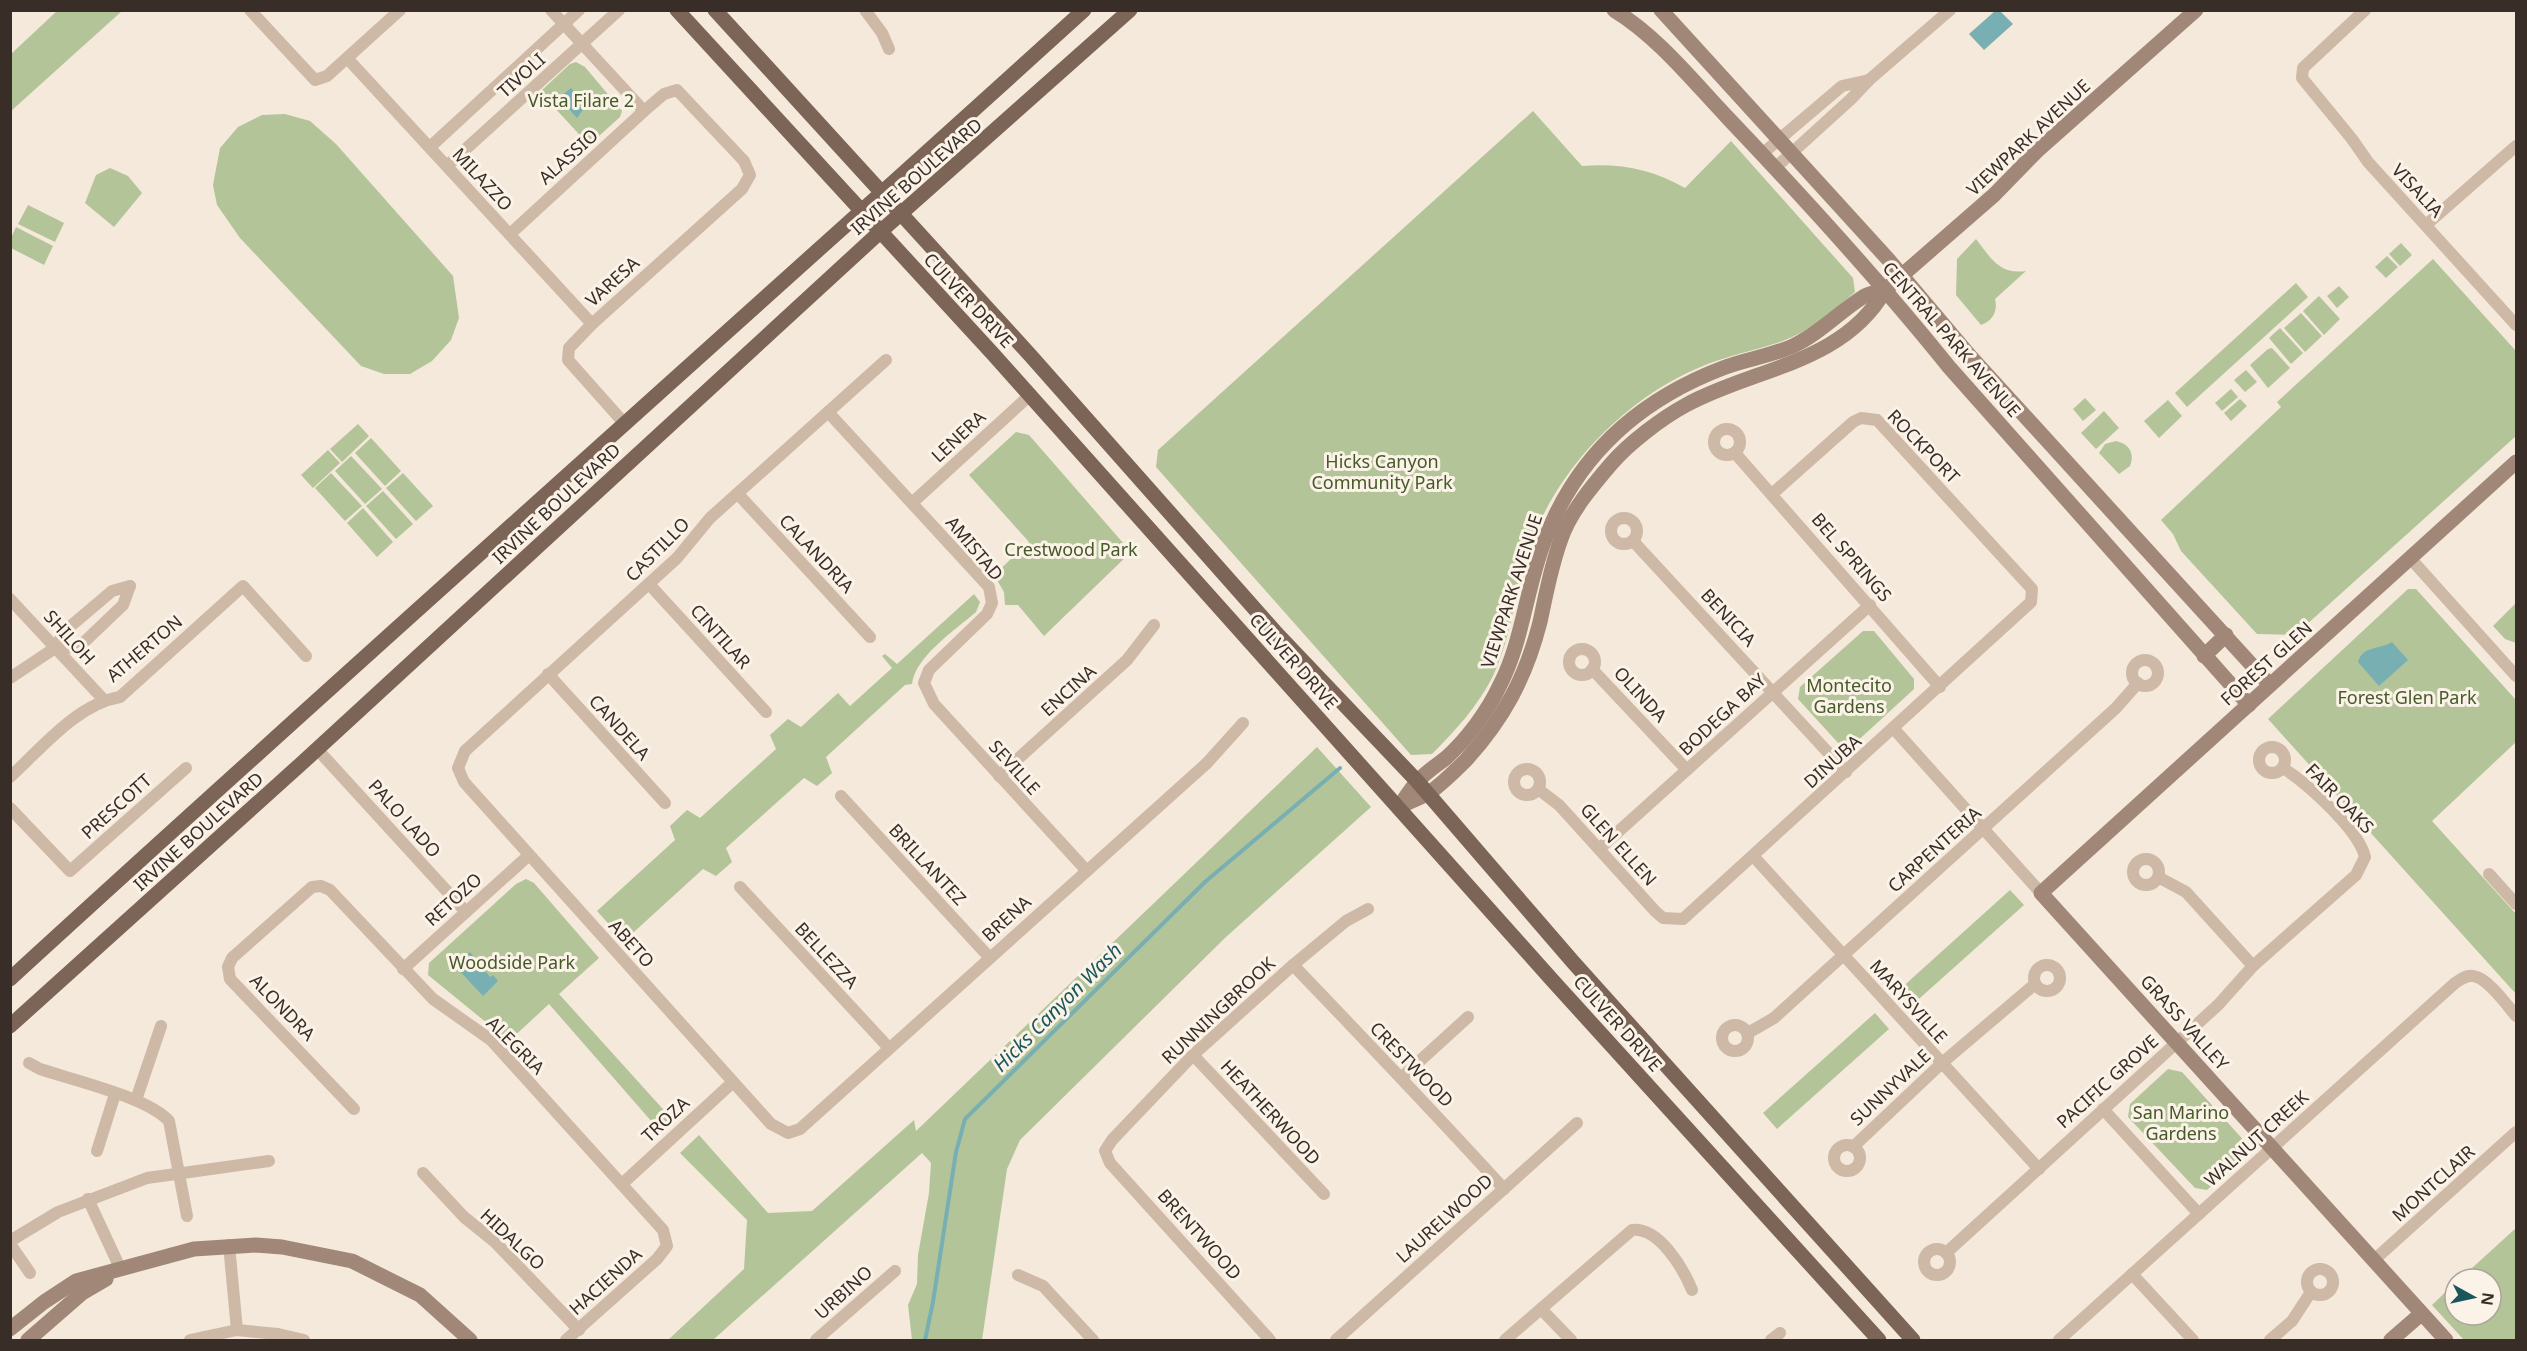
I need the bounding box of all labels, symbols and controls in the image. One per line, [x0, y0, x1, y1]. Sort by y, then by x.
street label: TIVOLI [492, 47, 550, 103]
street label: VIEWPARK AVENUE [1961, 73, 2095, 201]
park label: Vista Filare 2 [528, 88, 634, 112]
street label: IRVINE BOULEVARD [845, 112, 987, 240]
street label: ALASSIO [533, 123, 603, 189]
street label: MILAZZO [448, 142, 518, 216]
street label: VISALIA [2387, 158, 2449, 222]
street label: CULVER DRIVE [919, 247, 1019, 353]
street label: VARESA [580, 250, 644, 311]
street label: CENTRAL PARK AVENUE [1878, 256, 2026, 422]
street label: LENERA [926, 404, 991, 467]
street label: ROCKPORT [1883, 404, 1965, 488]
street label: IRVINE BOULEVARD [487, 437, 625, 569]
park label: Hicks Canyon Community Park [1311, 449, 1453, 494]
street label: BEL SPRINGS [1807, 507, 1897, 607]
street label: CALANDRIA [774, 508, 860, 598]
street label: AMISTAD [941, 511, 1009, 585]
street label: VIEWPARK AVENUE [1475, 511, 1547, 671]
street label: CASTILLO [620, 512, 694, 586]
park label: Crestwood Park [1004, 537, 1138, 561]
street label: BENICIA [1696, 583, 1762, 651]
street label: CINTILAR [686, 598, 756, 674]
street label: SHILOH [39, 605, 101, 669]
street label: CULVER DRIVE [1244, 608, 1344, 714]
street label: ATHERTON [101, 609, 187, 687]
street label: FOREST GLEN [2215, 615, 2317, 711]
street label: ENCINA [1035, 659, 1101, 721]
street label: OLINDA [1609, 661, 1673, 727]
street label: BODEGA BAY [1673, 667, 1771, 760]
park label: Montecito Gardens [1806, 673, 1892, 718]
park label: Forest Glen Park [2338, 685, 2477, 709]
street label: CANDELA [584, 689, 656, 765]
street label: DINUBA [1798, 729, 1866, 793]
street label: SEVILLE [984, 735, 1046, 799]
street label: FAIR OAKS [2301, 758, 2380, 838]
street label: IRVINE BOULEVARD [128, 766, 268, 896]
street label: PRESCOTT [76, 768, 156, 844]
street label: PALO LADO [363, 774, 447, 862]
street label: GLEN ELLEN [1575, 798, 1663, 890]
street label: CARPENTERIA [1882, 800, 1986, 897]
street label: BRILLANTEZ [884, 818, 972, 910]
street label: RETOZO [419, 867, 487, 931]
street label: BRENA [976, 889, 1036, 946]
street label: ABETO [604, 914, 660, 972]
street label: BELLEZZA [790, 917, 864, 994]
water label: Hicks Canyon Wash [987, 937, 1127, 1077]
park label: Woodside Park [449, 950, 576, 974]
street label: RUNNINGBROOK [1156, 951, 1280, 1069]
street label: MARYSVILLE [1865, 954, 1953, 1048]
street label: ALONDRA [245, 968, 321, 1046]
street label: GRASS VALLEY [2136, 969, 2235, 1076]
street label: CULVER DRIVE [1568, 970, 1668, 1076]
street label: ALEGRIA [482, 1011, 551, 1080]
street label: CRESTWOOD [1365, 1016, 1459, 1112]
street label: PACIFIC GROVE [2051, 1029, 2163, 1133]
street label: SUNNYVALE [1845, 1044, 1935, 1130]
street label: HEATHERWOOD [1216, 1054, 1326, 1170]
street label: WALNUT CREEK [2199, 1084, 2314, 1191]
street label: TROZA [636, 1090, 694, 1147]
park label: San Marino Gardens [2133, 1100, 2229, 1145]
street label: MONTCLAIR [2387, 1140, 2479, 1226]
street label: LAURELWOOD [1391, 1168, 1497, 1268]
street label: BRENTWOOD [1153, 1183, 1247, 1285]
street label: HIDALGO [476, 1203, 550, 1275]
street label: HACIENDA [564, 1242, 647, 1320]
street label: URBINO [809, 1260, 877, 1324]
north arrow [2443, 1267, 2503, 1327]
text: N [2476, 1291, 2500, 1307]

